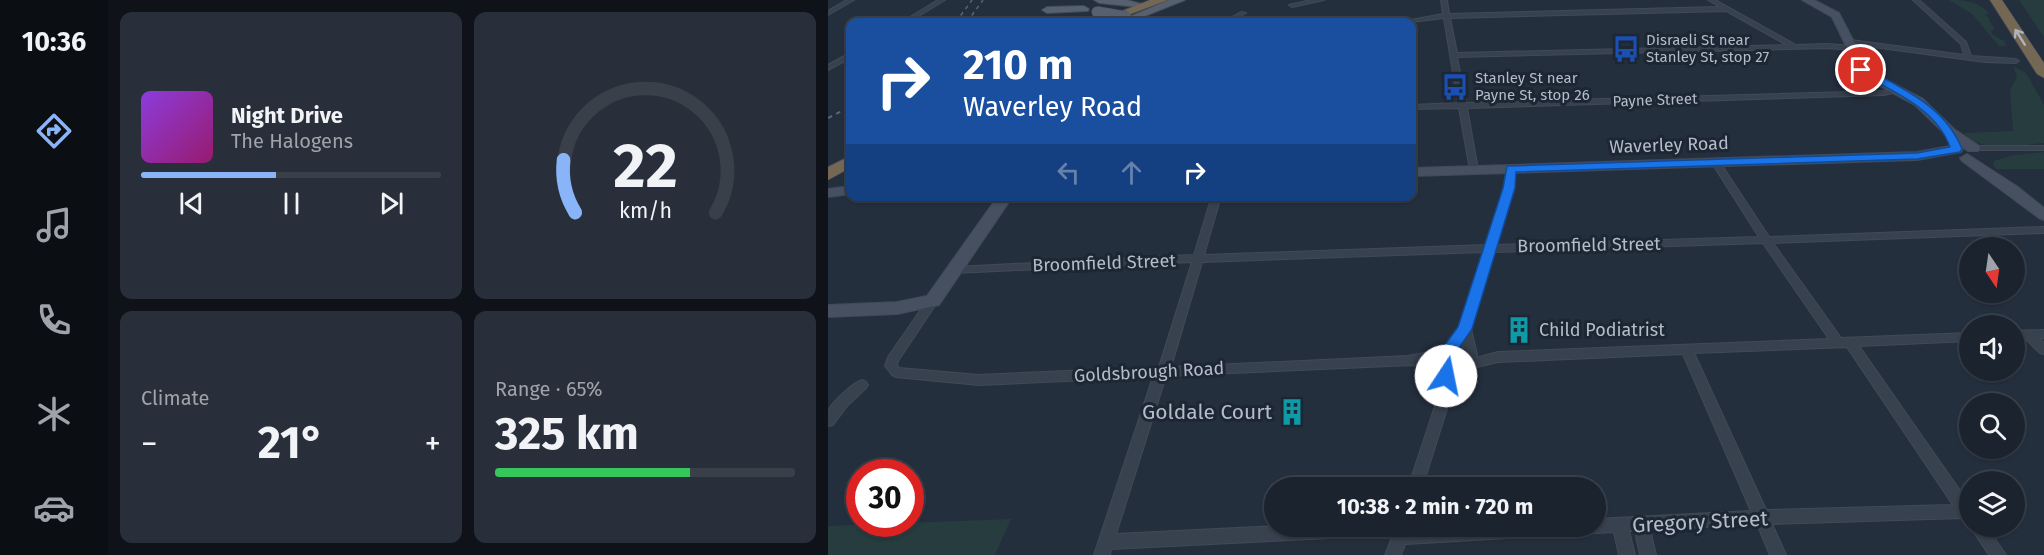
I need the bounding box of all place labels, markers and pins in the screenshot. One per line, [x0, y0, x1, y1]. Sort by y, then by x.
place label: Disraeli St near Stanley St, stop 27 [1646, 31, 1770, 66]
bus stop icon: Disraeli St near Stanley St, stop 27 [1611, 34, 1641, 64]
pin [1835, 44, 1886, 95]
place label: Stanley St near Payne St, stop 26 [1475, 69, 1590, 104]
bus stop icon: Stanley St near Payne St, stop 26 [1440, 72, 1470, 102]
building icon: Child Podiatrist [1504, 315, 1534, 345]
place label: Child Podiatrist [1539, 319, 1665, 341]
building icon: Goldale Court [1277, 397, 1307, 427]
place label: Goldale Court [1142, 399, 1272, 425]

